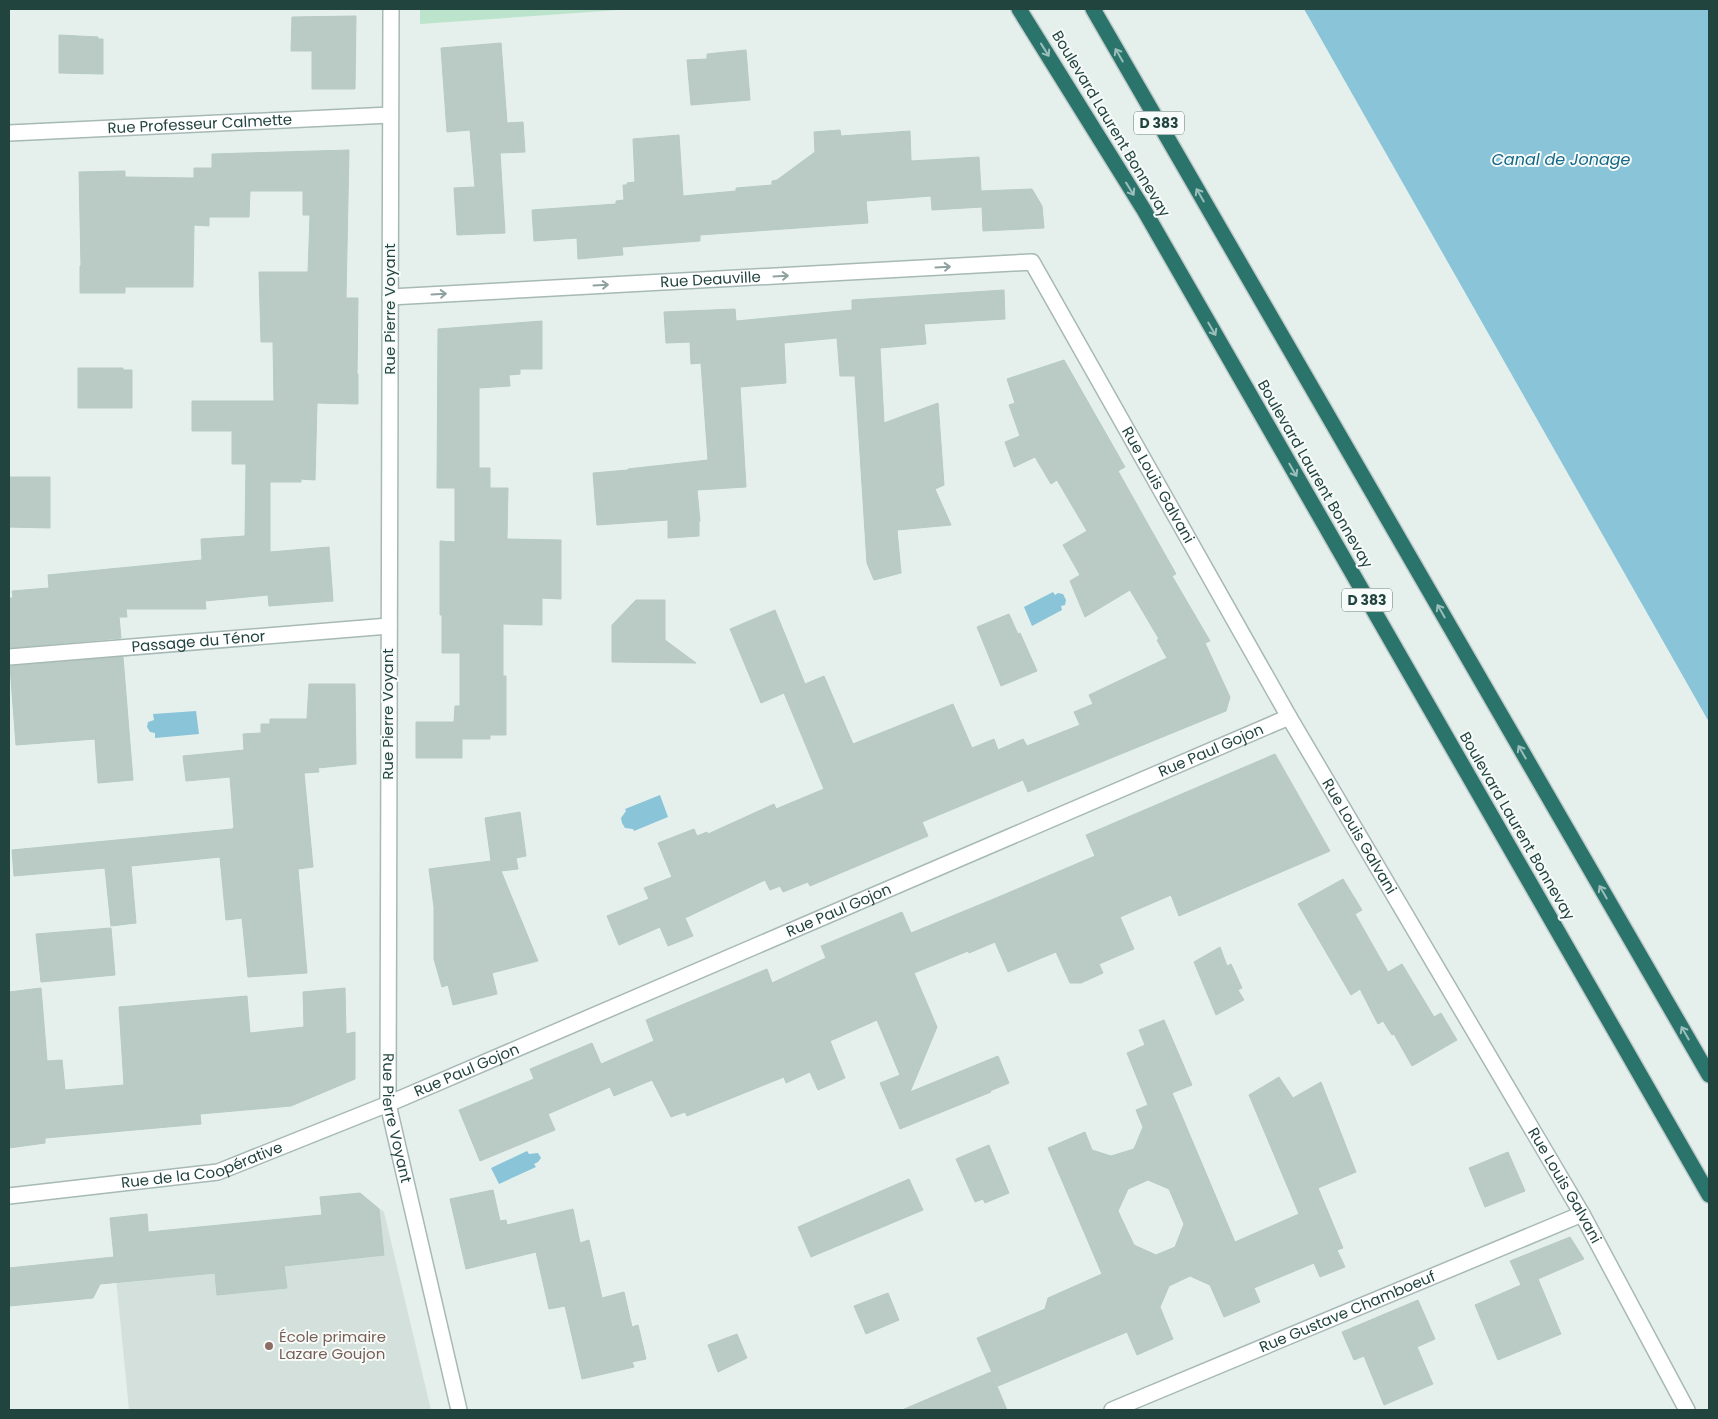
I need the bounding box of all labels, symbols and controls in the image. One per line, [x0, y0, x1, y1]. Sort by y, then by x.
street label: Boulevard Laurent Bonnevay [1047, 27, 1176, 221]
one-way arrow [1040, 43, 1050, 57]
one-way arrow [1114, 47, 1124, 62]
street label: Rue Professeur Calmette [107, 109, 293, 138]
road number: D 383 [1134, 112, 1184, 134]
water label: Canal de Jonage [1492, 148, 1631, 171]
one-way arrow [1126, 181, 1136, 195]
one-way arrow [1195, 188, 1205, 203]
street label: Rue Pierre Voyant [379, 243, 400, 375]
one-way arrow [935, 262, 951, 271]
street label: Rue Deauville [660, 266, 761, 292]
one-way arrow [772, 271, 788, 280]
one-way arrow [593, 281, 609, 290]
one-way arrow [430, 290, 446, 299]
one-way arrow [1207, 321, 1217, 336]
street label: Boulevard Laurent Bonnevay [1253, 376, 1378, 572]
street label: Rue Louis Galvani [1117, 423, 1200, 547]
one-way arrow [1288, 462, 1298, 477]
road number: D 383 [1342, 588, 1392, 612]
one-way arrow [1435, 605, 1445, 619]
street label: Passage du Ténor [131, 625, 266, 657]
street label: Rue Pierre Voyant [377, 648, 398, 780]
street label: Rue Paul Gojon [1155, 718, 1266, 782]
street label: Boulevard Laurent Bonnevay [1455, 728, 1580, 924]
one-way arrow [1517, 744, 1527, 759]
street label: Rue Louis Galvani [1318, 774, 1402, 898]
street label: Rue Paul Gojon [783, 878, 894, 942]
one-way arrow [1598, 886, 1608, 900]
one-way arrow [1679, 1027, 1689, 1041]
street label: Rue Paul Gojon [411, 1038, 522, 1102]
street label: Rue Pierre Voyant [378, 1053, 417, 1185]
street label: Rue Louis Galvani [1523, 1123, 1607, 1247]
street label: Rue de la Coopérative [120, 1136, 286, 1193]
street label: Rue Gustave Chamboeuf [1256, 1265, 1438, 1357]
place label: École primaire Lazare Goujon [279, 1326, 386, 1364]
marker: École primaire Lazare Goujon [263, 1340, 275, 1352]

